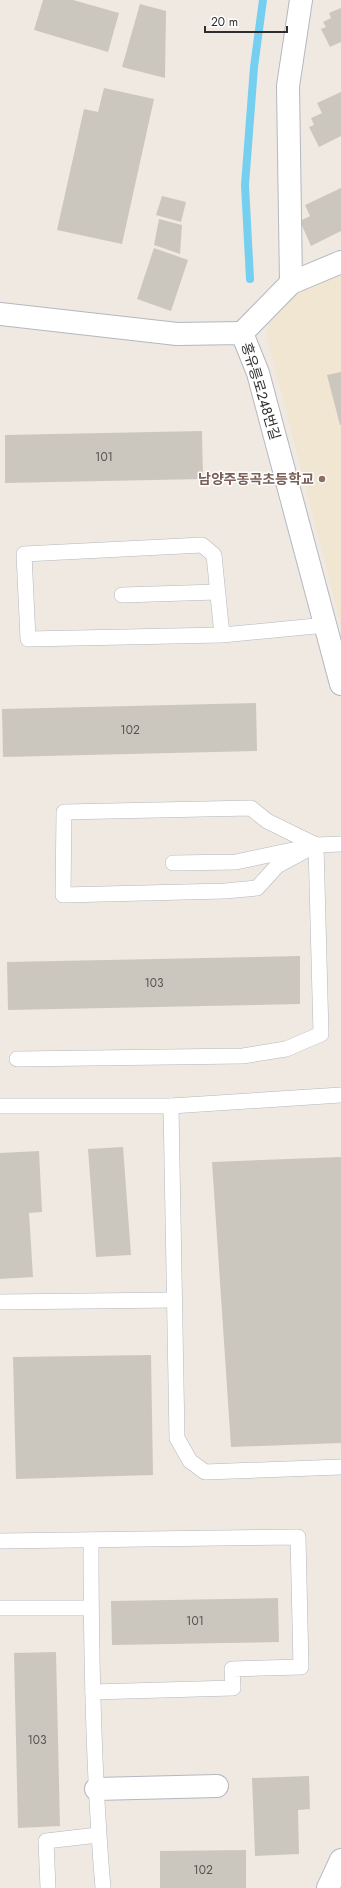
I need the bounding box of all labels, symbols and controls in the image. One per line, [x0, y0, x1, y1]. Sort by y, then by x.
scale bar [205, 8, 287, 34]
text: 20 m [211, 13, 238, 31]
street label: 홍유릉로248번길 [237, 340, 285, 442]
house number: 101 [95, 448, 113, 466]
place label: 남양주동곡초등학교 [198, 469, 314, 489]
marker: 남양주동곡초등학교 [317, 474, 327, 484]
house number: 102 [120, 721, 140, 739]
house number: 103 [144, 974, 164, 992]
house number: 101 [186, 1612, 204, 1630]
house number: 103 [27, 1731, 47, 1749]
house number: 102 [193, 1861, 213, 1879]

